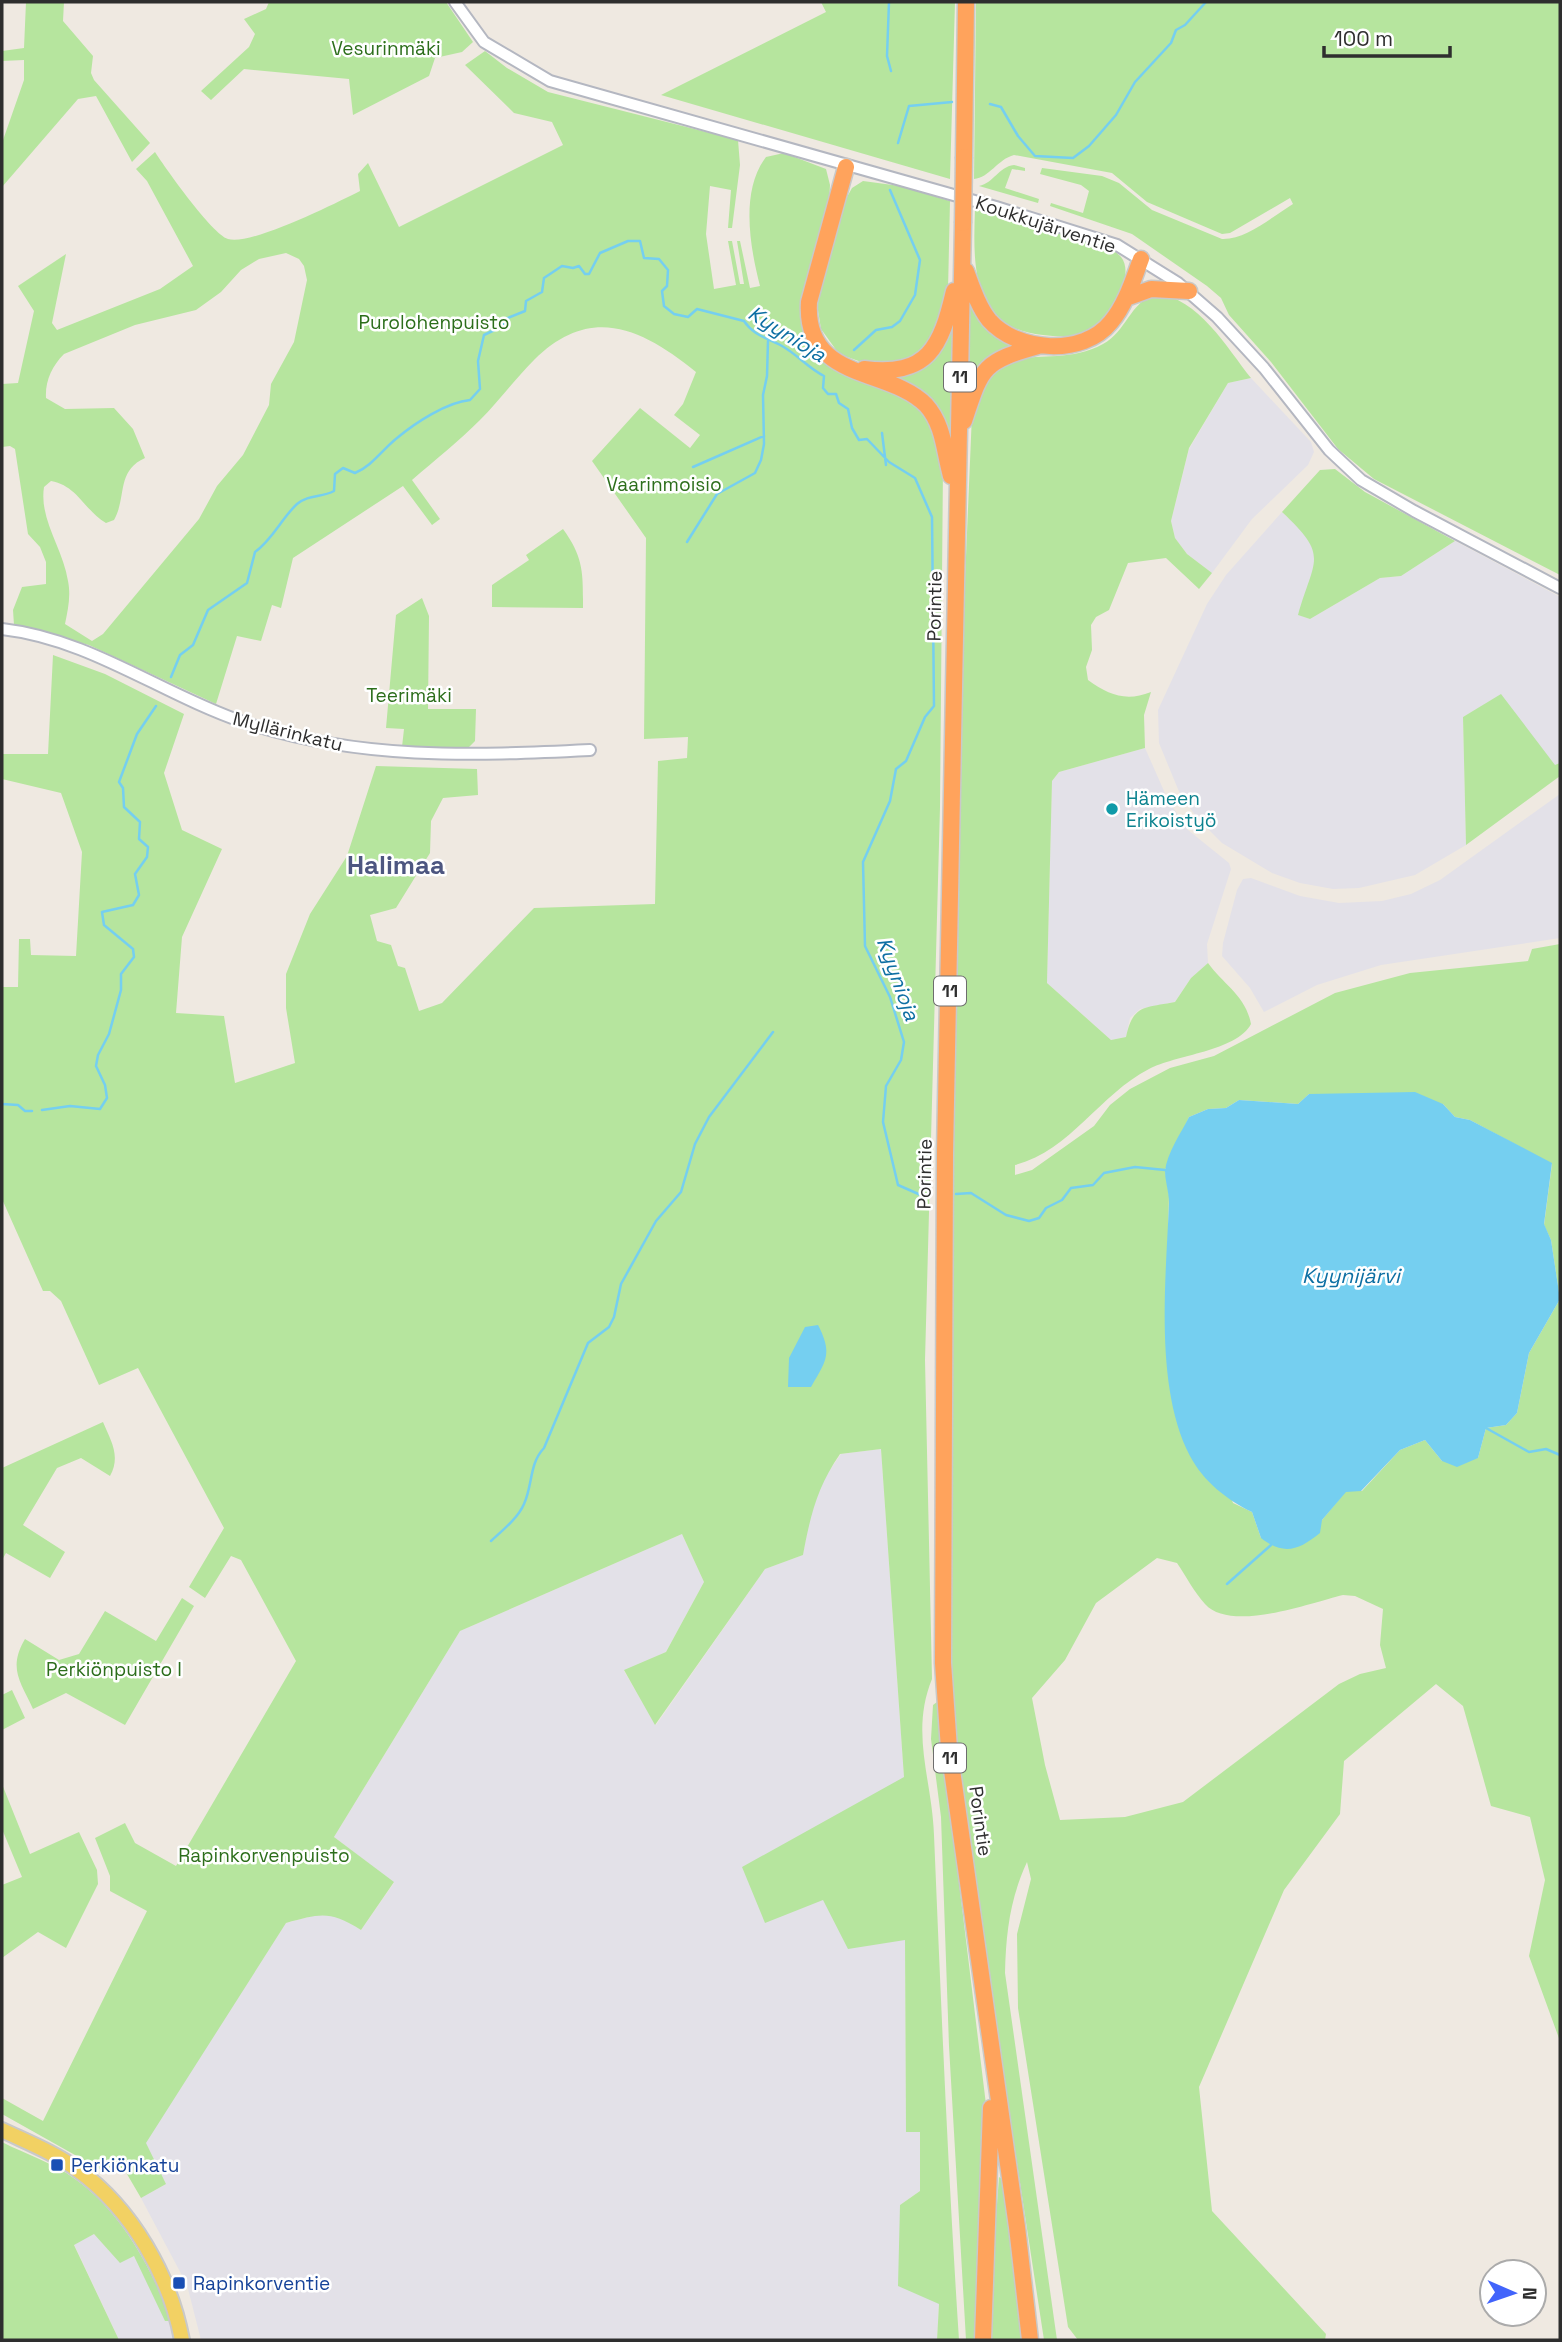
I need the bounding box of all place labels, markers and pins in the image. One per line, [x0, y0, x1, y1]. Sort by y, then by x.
place label: Hämeen Erikoistyö [1126, 786, 1217, 833]
marker: Hämeen Erikoistyö [1104, 801, 1120, 817]
place label: Perkiönkatu [71, 2153, 179, 2178]
marker: Perkiönkatu [49, 2157, 65, 2173]
place label: Rapinkorventie [193, 2271, 330, 2296]
marker: Rapinkorventie [171, 2275, 187, 2291]

